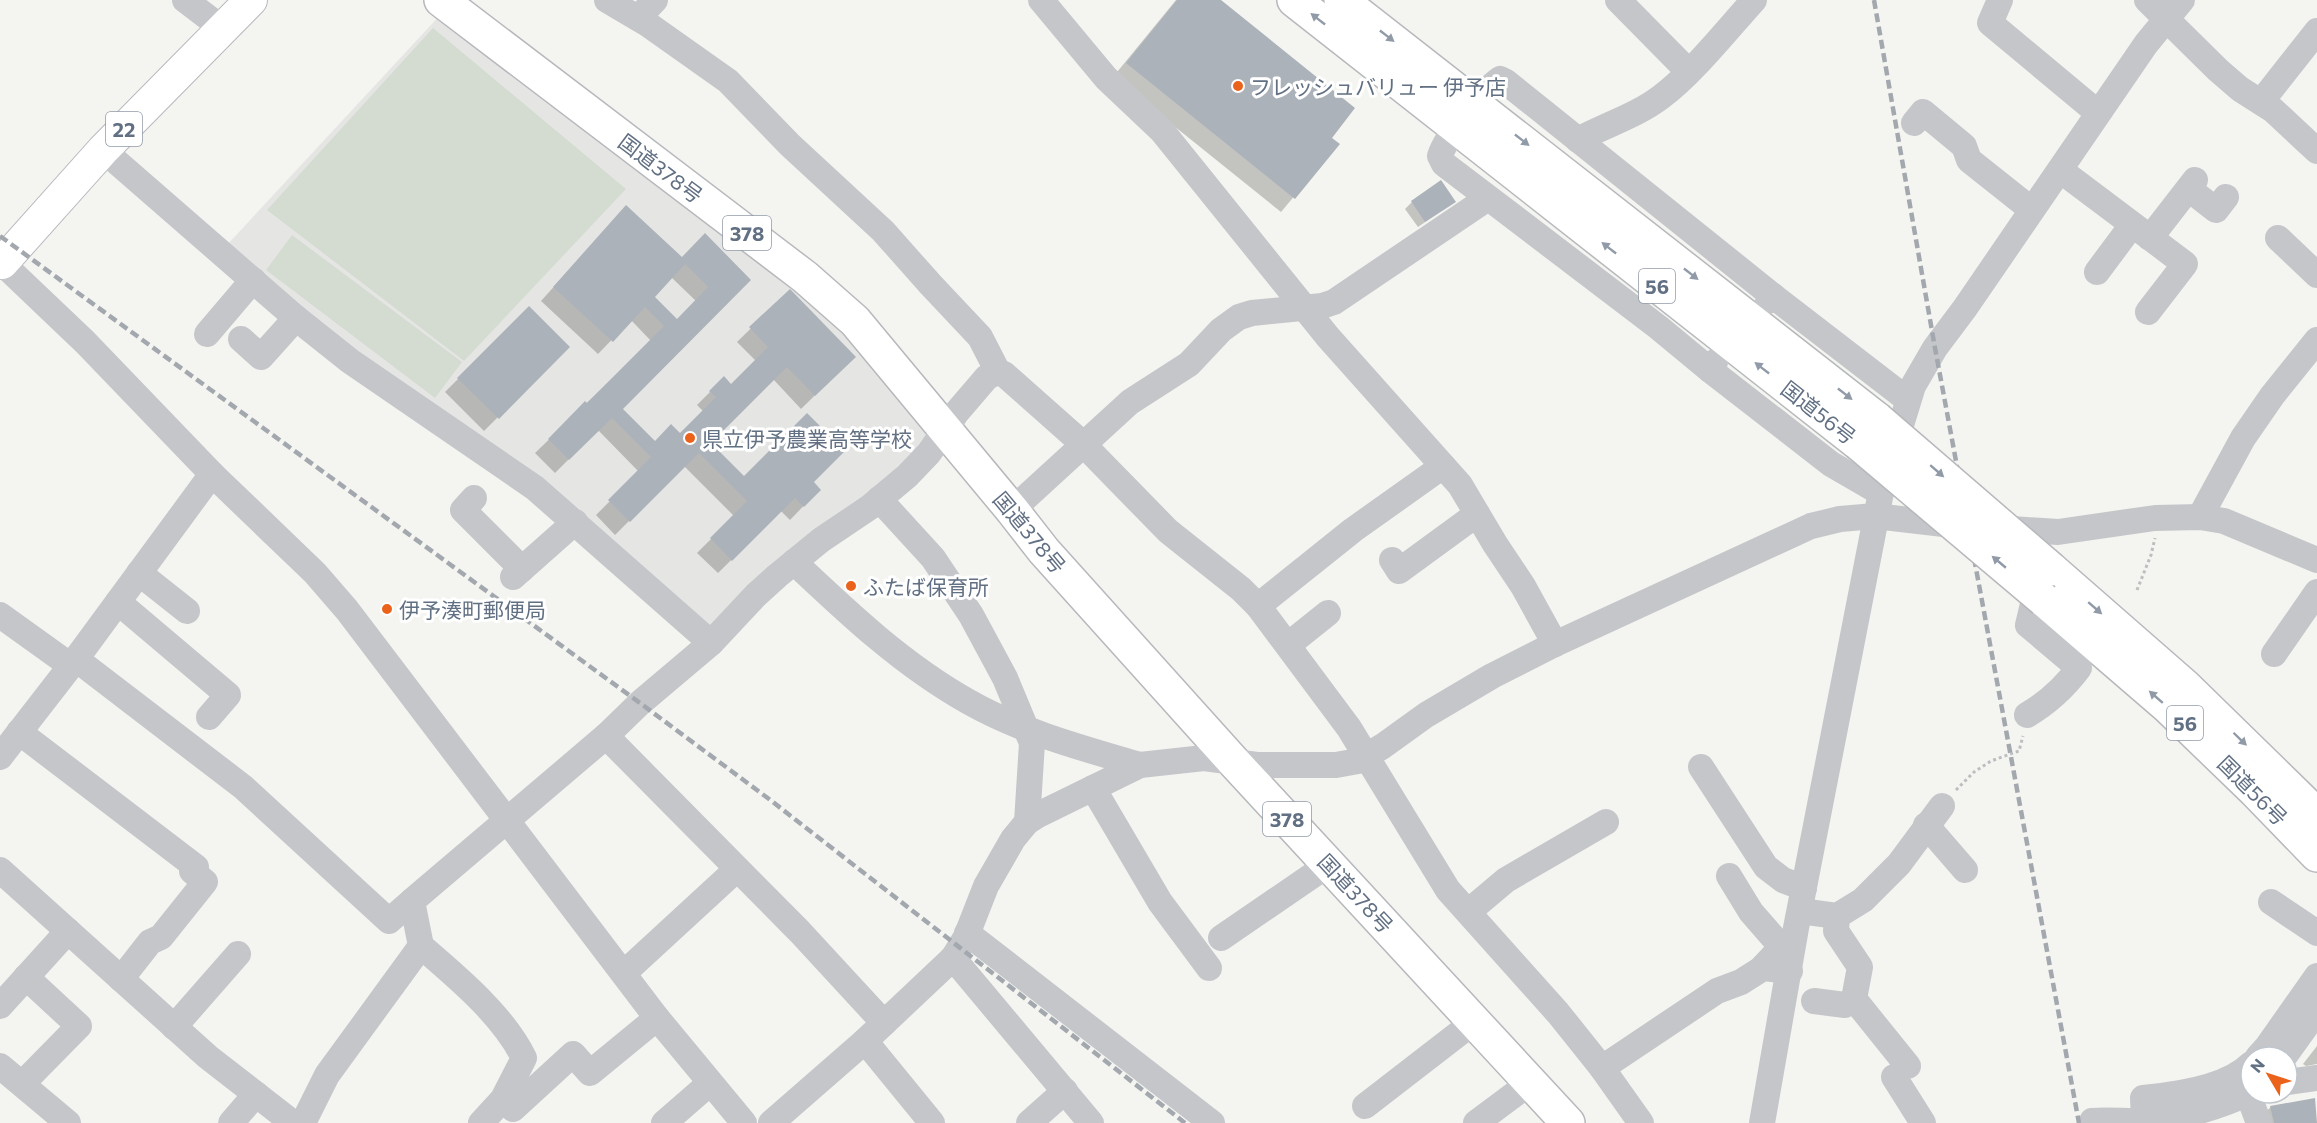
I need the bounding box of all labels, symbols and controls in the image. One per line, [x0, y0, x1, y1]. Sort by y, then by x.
one-way arrow [1310, 13, 1326, 26]
one-way arrow [1380, 29, 1395, 41]
place label: フレッシュバリュー 伊予店 [1250, 74, 1506, 99]
marker: フレッシュバリュー 伊予店 [1231, 79, 1245, 93]
road number: 22 [106, 112, 142, 146]
street label: 国道378号 [614, 128, 708, 208]
one-way arrow [1514, 134, 1529, 146]
road number: 378 [723, 216, 771, 250]
one-way arrow [1601, 243, 1616, 255]
one-way arrow [1684, 267, 1699, 279]
road number: 56 [1639, 269, 1675, 303]
one-way arrow [1755, 362, 1771, 374]
street label: 国道56号 [1777, 375, 1861, 449]
one-way arrow [1837, 388, 1852, 400]
place label: 県立伊予農業高等学校 [702, 426, 912, 451]
marker: 県立伊予農業高等学校 [683, 431, 697, 445]
one-way arrow [1929, 464, 1944, 477]
street label: 国道378号 [989, 486, 1071, 578]
one-way arrow [1992, 556, 2007, 569]
place label: ふたば保育所 [863, 574, 989, 599]
marker: ふたば保育所 [844, 579, 858, 593]
place label: 伊予湊町郵便局 [399, 597, 546, 622]
one-way arrow [2087, 601, 2102, 614]
marker: 伊予湊町郵便局 [380, 602, 394, 616]
one-way arrow [2148, 690, 2164, 703]
road number: 56 [2167, 706, 2203, 740]
one-way arrow [2232, 732, 2247, 746]
street label: 国道56号 [2213, 750, 2293, 830]
road number: 378 [1263, 802, 1311, 836]
street label: 国道378号 [1313, 848, 1399, 938]
north arrow [2239, 1045, 2299, 1105]
text: N [2246, 1055, 2268, 1076]

